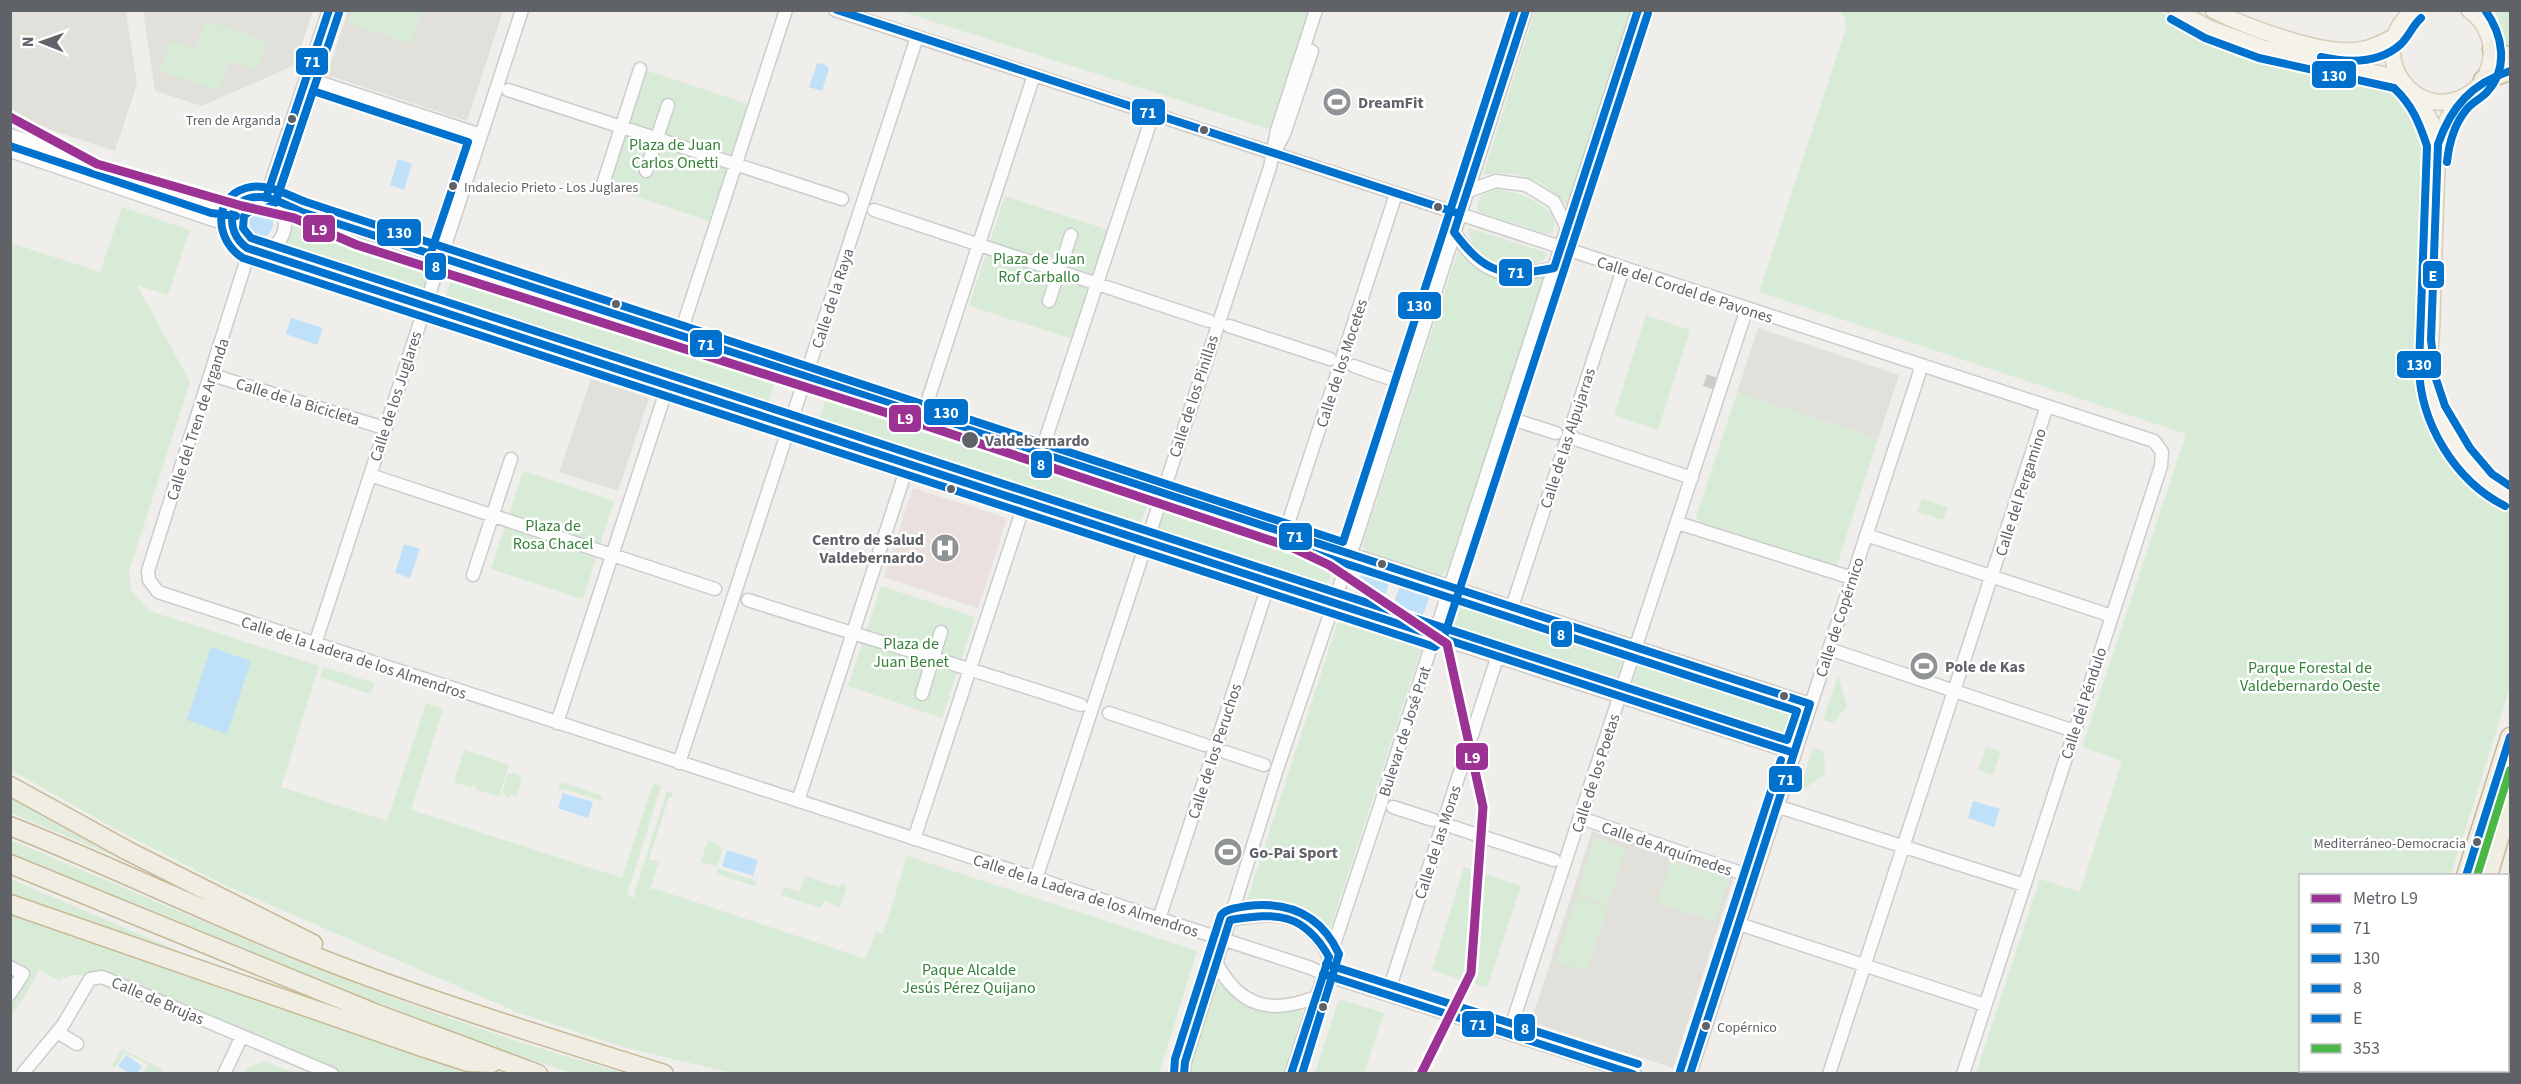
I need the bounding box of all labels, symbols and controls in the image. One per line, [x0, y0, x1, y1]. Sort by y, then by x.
north arrow [12, 12, 72, 72]
text: N [17, 36, 39, 47]
line badge: 71 [295, 47, 329, 76]
text: 71 [304, 51, 320, 73]
line badge: 130 [2311, 60, 2357, 89]
text: 130 [2321, 65, 2347, 87]
sports icon: DreamFit [1321, 86, 1353, 118]
place label: DreamFit [1358, 92, 1424, 114]
line badge: 71 [1131, 98, 1166, 126]
text: 71 [1140, 102, 1156, 124]
place label: Tren de Arganda [186, 111, 281, 131]
marker: Tren de Arganda [286, 113, 298, 125]
unlabelled marker [1198, 124, 1210, 136]
park label: Plaza de Juan Carlos Onetti [629, 134, 721, 174]
place label: Indalecio Prieto - Los Juglares [464, 178, 639, 198]
marker: Indalecio Prieto - Los Juglares [447, 180, 459, 192]
unlabelled marker [1432, 201, 1444, 213]
line badge: L9 [302, 214, 336, 243]
line badge: 130 [376, 218, 422, 247]
text: L9 [311, 219, 327, 241]
text: 130 [386, 222, 412, 244]
street label: Calle de la Raya [806, 245, 860, 351]
park label: Plaza de Juan Rof Carballo [993, 248, 1085, 288]
street label: Calle del Cordel de Pavones [1594, 251, 1776, 329]
line badge: 8 [424, 252, 447, 281]
text: 8 [432, 256, 440, 278]
line badge: 71 [1498, 258, 1533, 287]
line badge: E [2422, 260, 2445, 289]
text: 71 [1508, 262, 1524, 284]
text: E [2429, 265, 2437, 287]
line badge: 130 [1397, 291, 1442, 320]
text: 130 [1406, 295, 1432, 317]
street label: Calle de los Mocetes [1311, 296, 1373, 430]
unlabelled marker [610, 298, 622, 310]
street label: Calle de los Juglares [365, 328, 427, 464]
line badge: 71 [689, 329, 723, 358]
street label: Calle de los Pinillas [1164, 332, 1224, 460]
text: 71 [698, 334, 714, 356]
street label: Calle del Tren de Arganda [161, 335, 235, 503]
line badge: 130 [2396, 350, 2442, 379]
text: 130 [2406, 354, 2432, 376]
street label: Calle de las Alpujarras [1535, 365, 1601, 511]
street label: Calle de la Bicicleta [233, 373, 362, 431]
line badge: 130 [923, 398, 969, 426]
text: 130 [933, 402, 959, 424]
line badge: L9 [888, 404, 922, 433]
text: L9 [897, 408, 913, 430]
street label: Calle del Pergamino [1990, 426, 2052, 559]
marker: Valdebernardo [960, 430, 980, 450]
place label: Valdebernardo [984, 430, 1090, 452]
line badge: 8 [1030, 450, 1053, 479]
text: 8 [1037, 454, 1045, 476]
unlabelled marker [945, 483, 957, 495]
park label: Plaza de Rosa Chacel [513, 515, 593, 555]
line badge: 71 [1278, 522, 1313, 551]
text: 71 [1287, 526, 1303, 548]
place label: Centro de Salud Valdebernardo [812, 529, 924, 569]
hospital icon: Centro de Salud Valdebernardo [929, 532, 961, 564]
street label: Calle de Copérnico [1810, 554, 1870, 680]
unlabelled marker [1376, 558, 1388, 570]
street label: Calle de la Ladera de los Almendros [238, 611, 470, 705]
line badge: 8 [1550, 620, 1573, 648]
text: 8 [1557, 624, 1565, 646]
park label: Plaza de Juan Benet [873, 633, 949, 673]
street label: Calle del Péndulo [2056, 645, 2112, 762]
sports icon: Pole de Kas [1908, 650, 1940, 682]
place label: Pole de Kas [1945, 656, 2025, 678]
park label: Parque Forestal de Valdebernardo Oeste [2240, 657, 2380, 697]
street label: Bulevar de José Prat [1374, 663, 1437, 799]
street label: Calle de los Peruchos [1183, 680, 1247, 822]
unlabelled marker [1778, 690, 1790, 702]
street label: Calle de los Poetas [1566, 711, 1626, 836]
line badge: L9 [1455, 742, 1489, 771]
text: L9 [1464, 747, 1480, 769]
line badge: 71 [1768, 765, 1803, 793]
text: 71 [1778, 769, 1794, 791]
street label: Calle de las Moras [1409, 782, 1467, 902]
street label: Calle de Arquímedes [1598, 816, 1735, 882]
place label: Mediterráneo-Democracia [2314, 834, 2466, 854]
sports icon: Go-Pai Sport [1212, 836, 1244, 868]
marker: Mediterráneo-Democracia [2471, 836, 2483, 848]
place label: Go-Pai Sport [1249, 842, 1338, 864]
street label: Calle de la Ladera de los Almendros [970, 849, 1202, 943]
legend [2299, 874, 2509, 1072]
text: Metro L9 [2353, 886, 2418, 911]
text: 71 [2353, 916, 2371, 941]
text: 130 [2353, 946, 2380, 971]
park label: Paque Alcalde Jesús Pérez Quijano [902, 959, 1036, 999]
street label: Calle de Brujas [108, 971, 208, 1030]
text: 8 [2353, 976, 2362, 1001]
unlabelled marker [1317, 1001, 1329, 1013]
text: E [2353, 1006, 2363, 1031]
line badge: 71 [1461, 1010, 1495, 1038]
line badge: 8 [1513, 1013, 1536, 1042]
text: 71 [1470, 1014, 1486, 1036]
text: 8 [1521, 1018, 1529, 1040]
place label: Copérnico [1717, 1018, 1777, 1038]
marker: Copérnico [1700, 1020, 1712, 1032]
text: 353 [2353, 1036, 2380, 1061]

